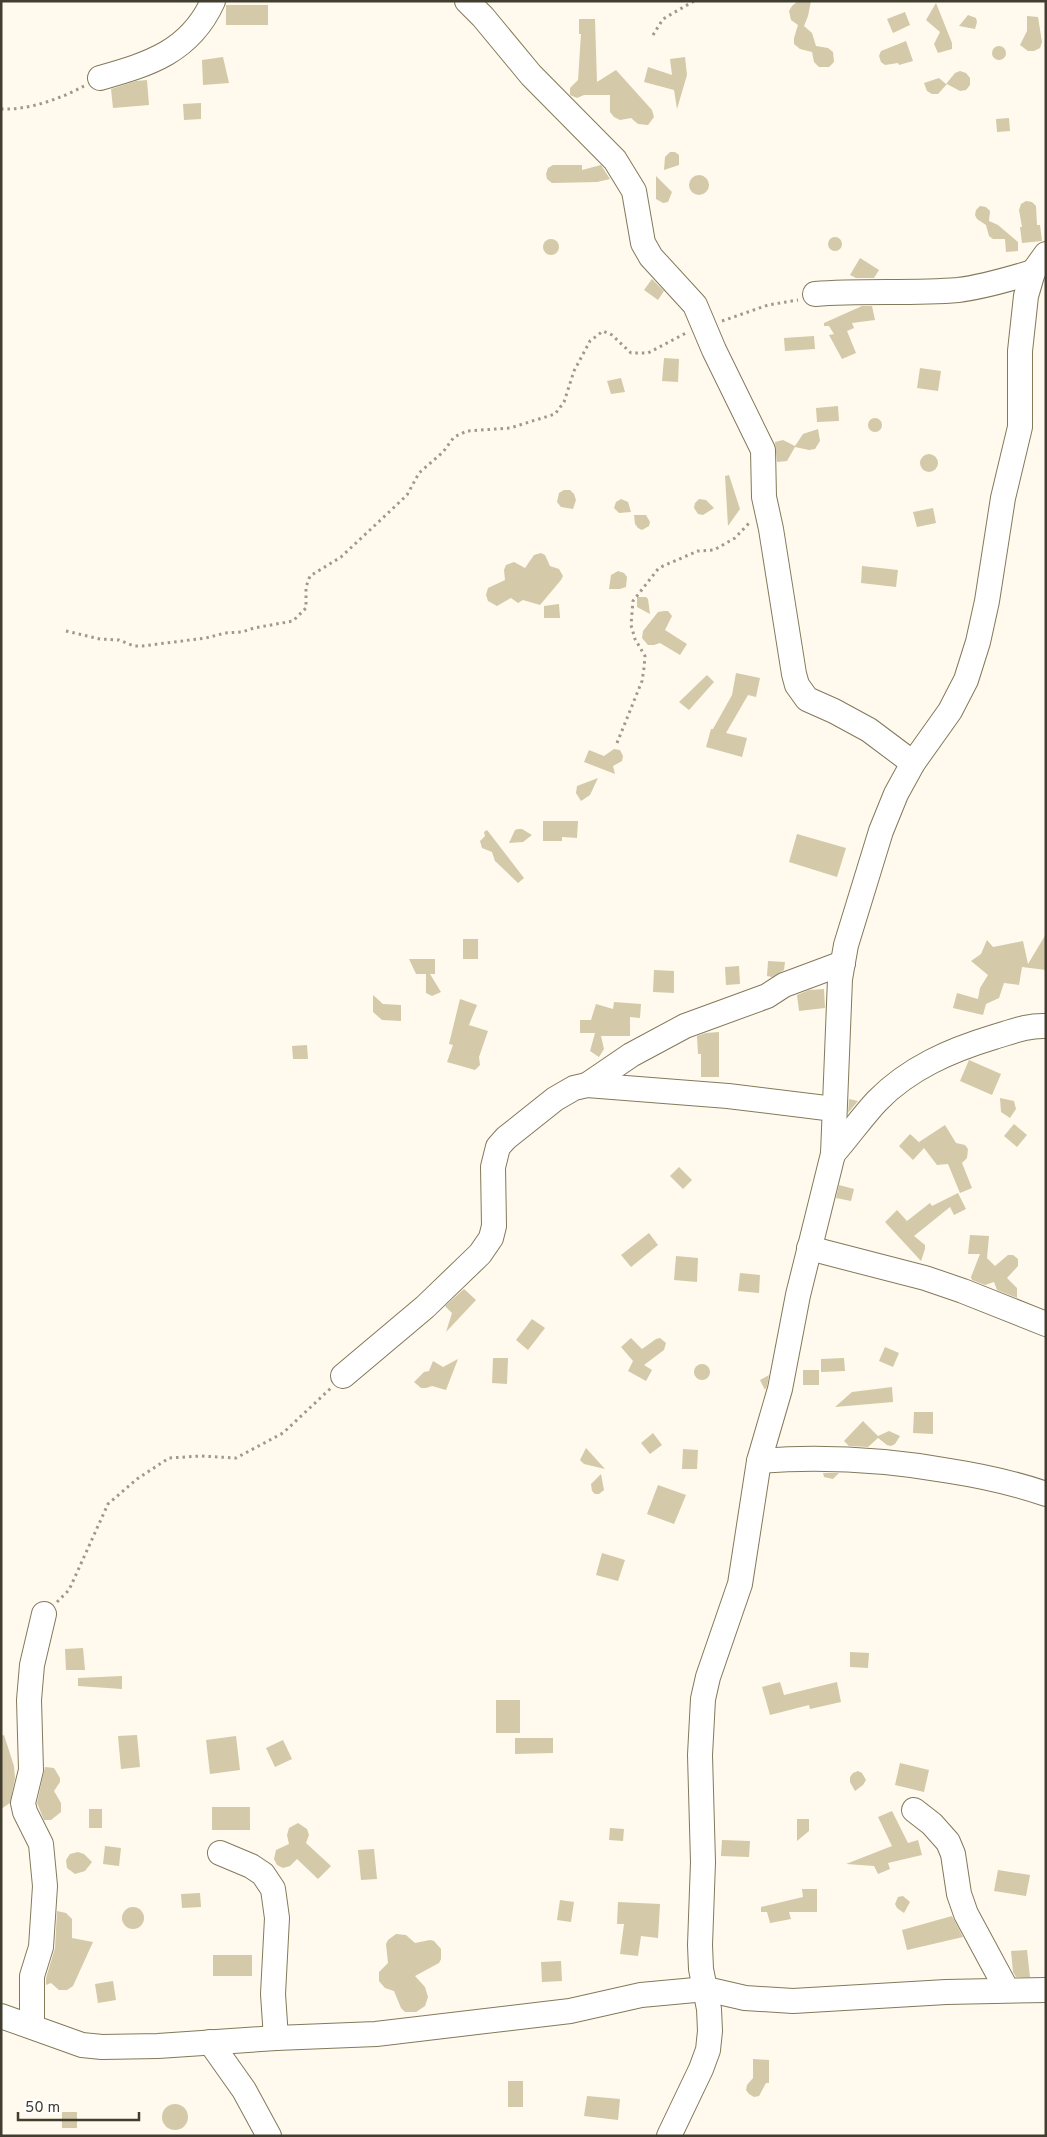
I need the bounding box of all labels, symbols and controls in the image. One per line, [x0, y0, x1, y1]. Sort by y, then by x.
scale bar [18, 2090, 139, 2122]
text: 50 m [25, 2099, 60, 2118]

